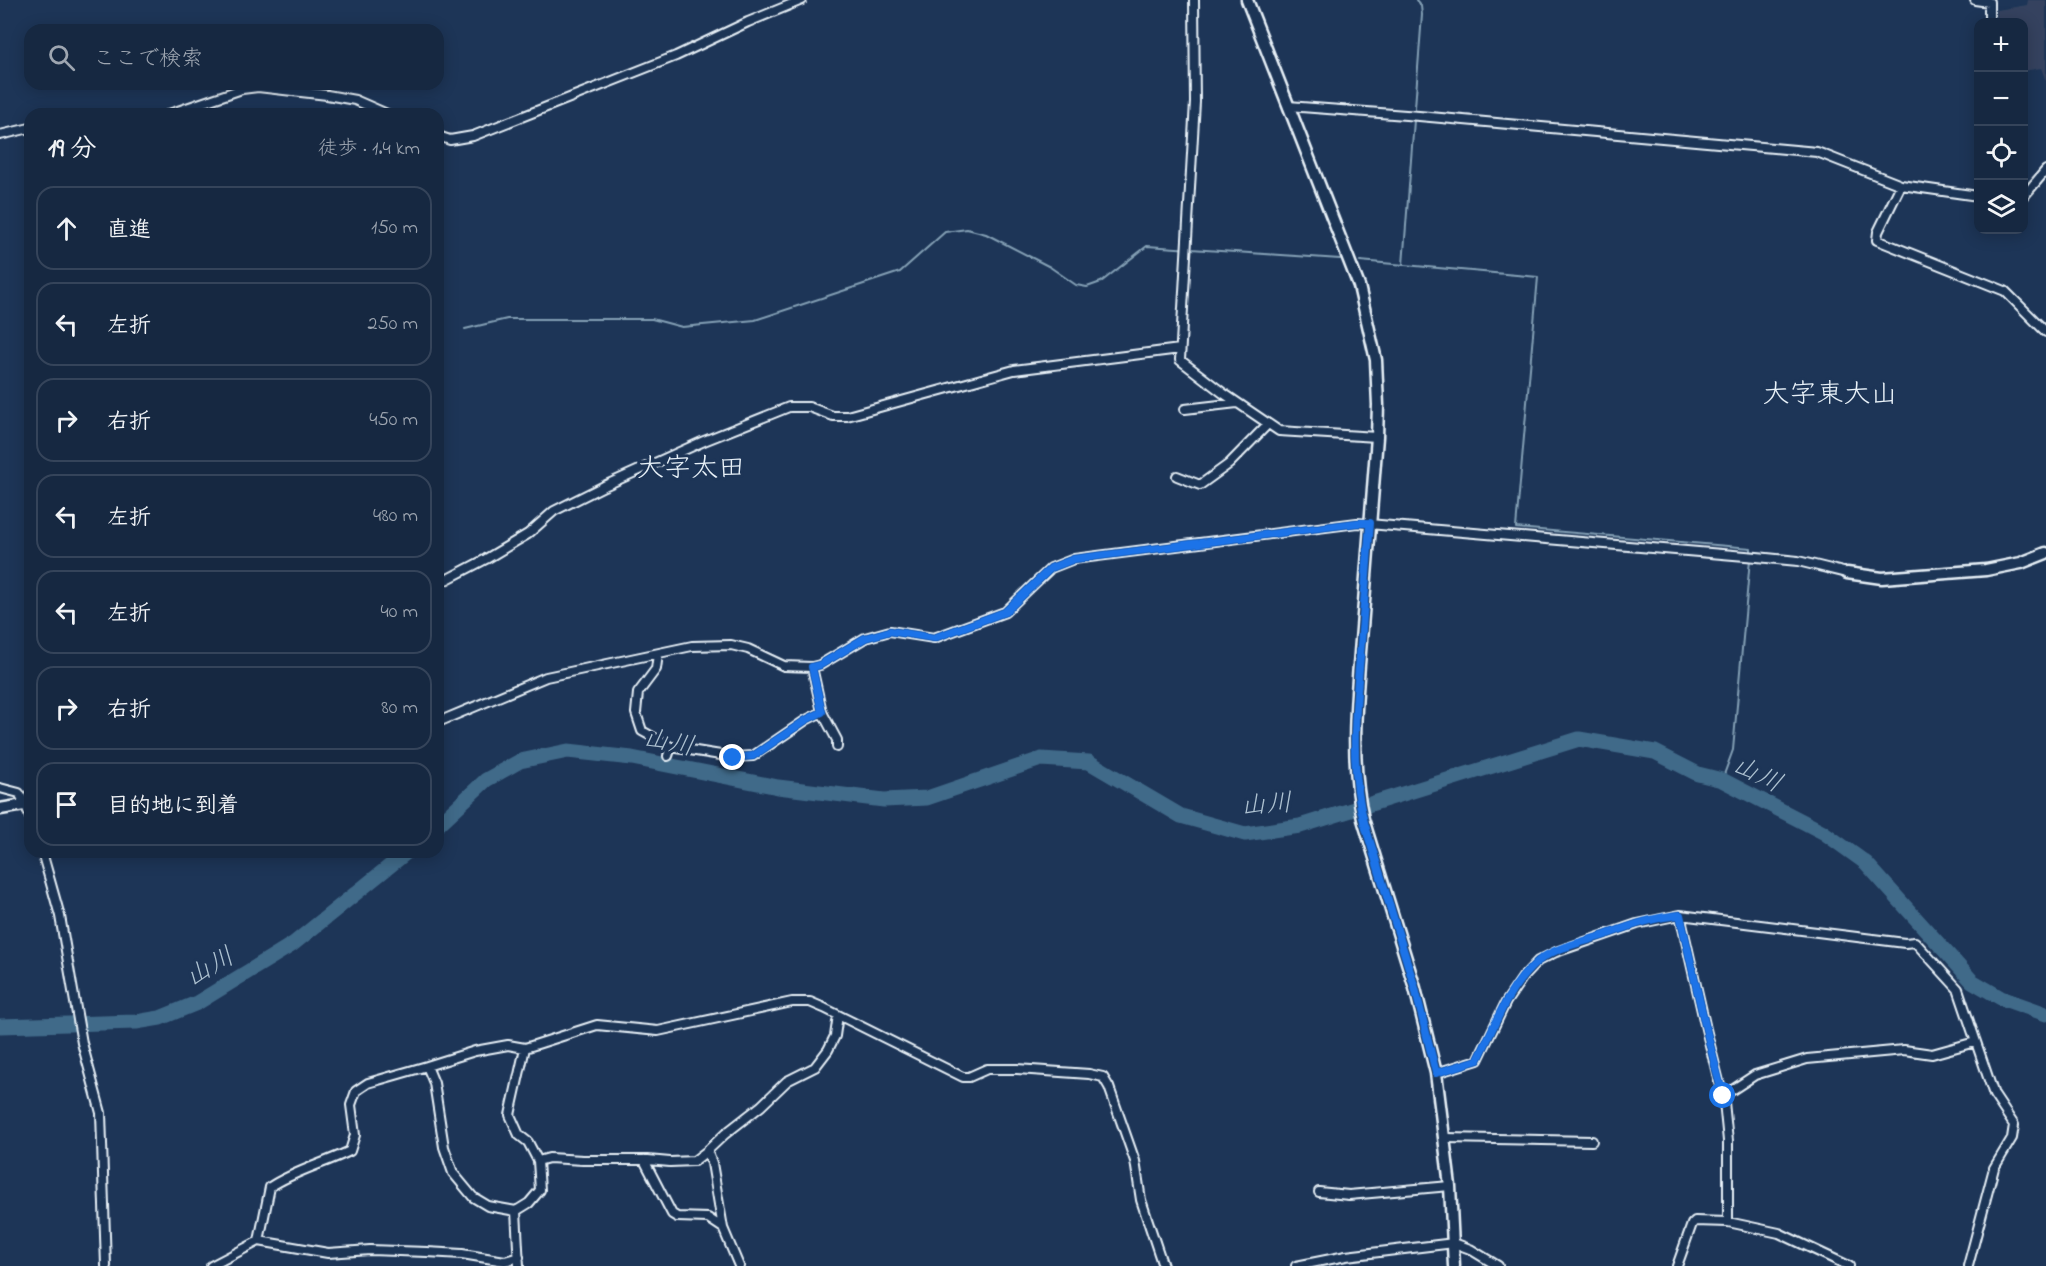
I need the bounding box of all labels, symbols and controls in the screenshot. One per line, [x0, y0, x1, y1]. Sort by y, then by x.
map controls [1974, 18, 2028, 234]
button: + [1974, 18, 2028, 72]
search box [24, 24, 444, 90]
icon: search [45, 41, 78, 74]
text: ここで検索 [93, 44, 203, 76]
button: − [1974, 72, 2028, 126]
button: locate [1974, 126, 2028, 180]
text: 19 分 [48, 131, 97, 169]
text: 徒歩 · 1.4 km [318, 135, 420, 164]
button: layers [1974, 180, 2028, 234]
icon: ahead [50, 212, 83, 245]
text: 150 m [371, 214, 418, 243]
text: 直進 [107, 215, 151, 247]
icon: left [50, 308, 83, 341]
text: 250 m [367, 310, 418, 339]
text: 左折 [107, 311, 151, 343]
district label: 大字東大山 [1763, 376, 1898, 415]
icon: right [50, 404, 83, 437]
text: 450 m [369, 406, 418, 435]
text: 右折 [107, 407, 151, 439]
district label: 大字太田 [637, 450, 745, 489]
icon: left [50, 500, 83, 533]
text: 480 m [373, 502, 418, 531]
text: 左折 [107, 503, 151, 535]
icon: left [50, 596, 83, 629]
text: 40 m [381, 598, 418, 627]
text: 左折 [107, 599, 151, 631]
icon: right [50, 692, 83, 725]
text: 80 m [381, 694, 418, 723]
text: 右折 [107, 695, 151, 727]
water label: 山川 [639, 720, 698, 768]
route end [719, 744, 745, 770]
water label: 山川 [1725, 747, 1788, 804]
water label: 山川 [1239, 785, 1293, 827]
icon: arrive [50, 788, 83, 821]
text: 目的地に到着 [107, 791, 239, 823]
water label: 山川 [178, 939, 243, 998]
route start [1709, 1082, 1735, 1108]

